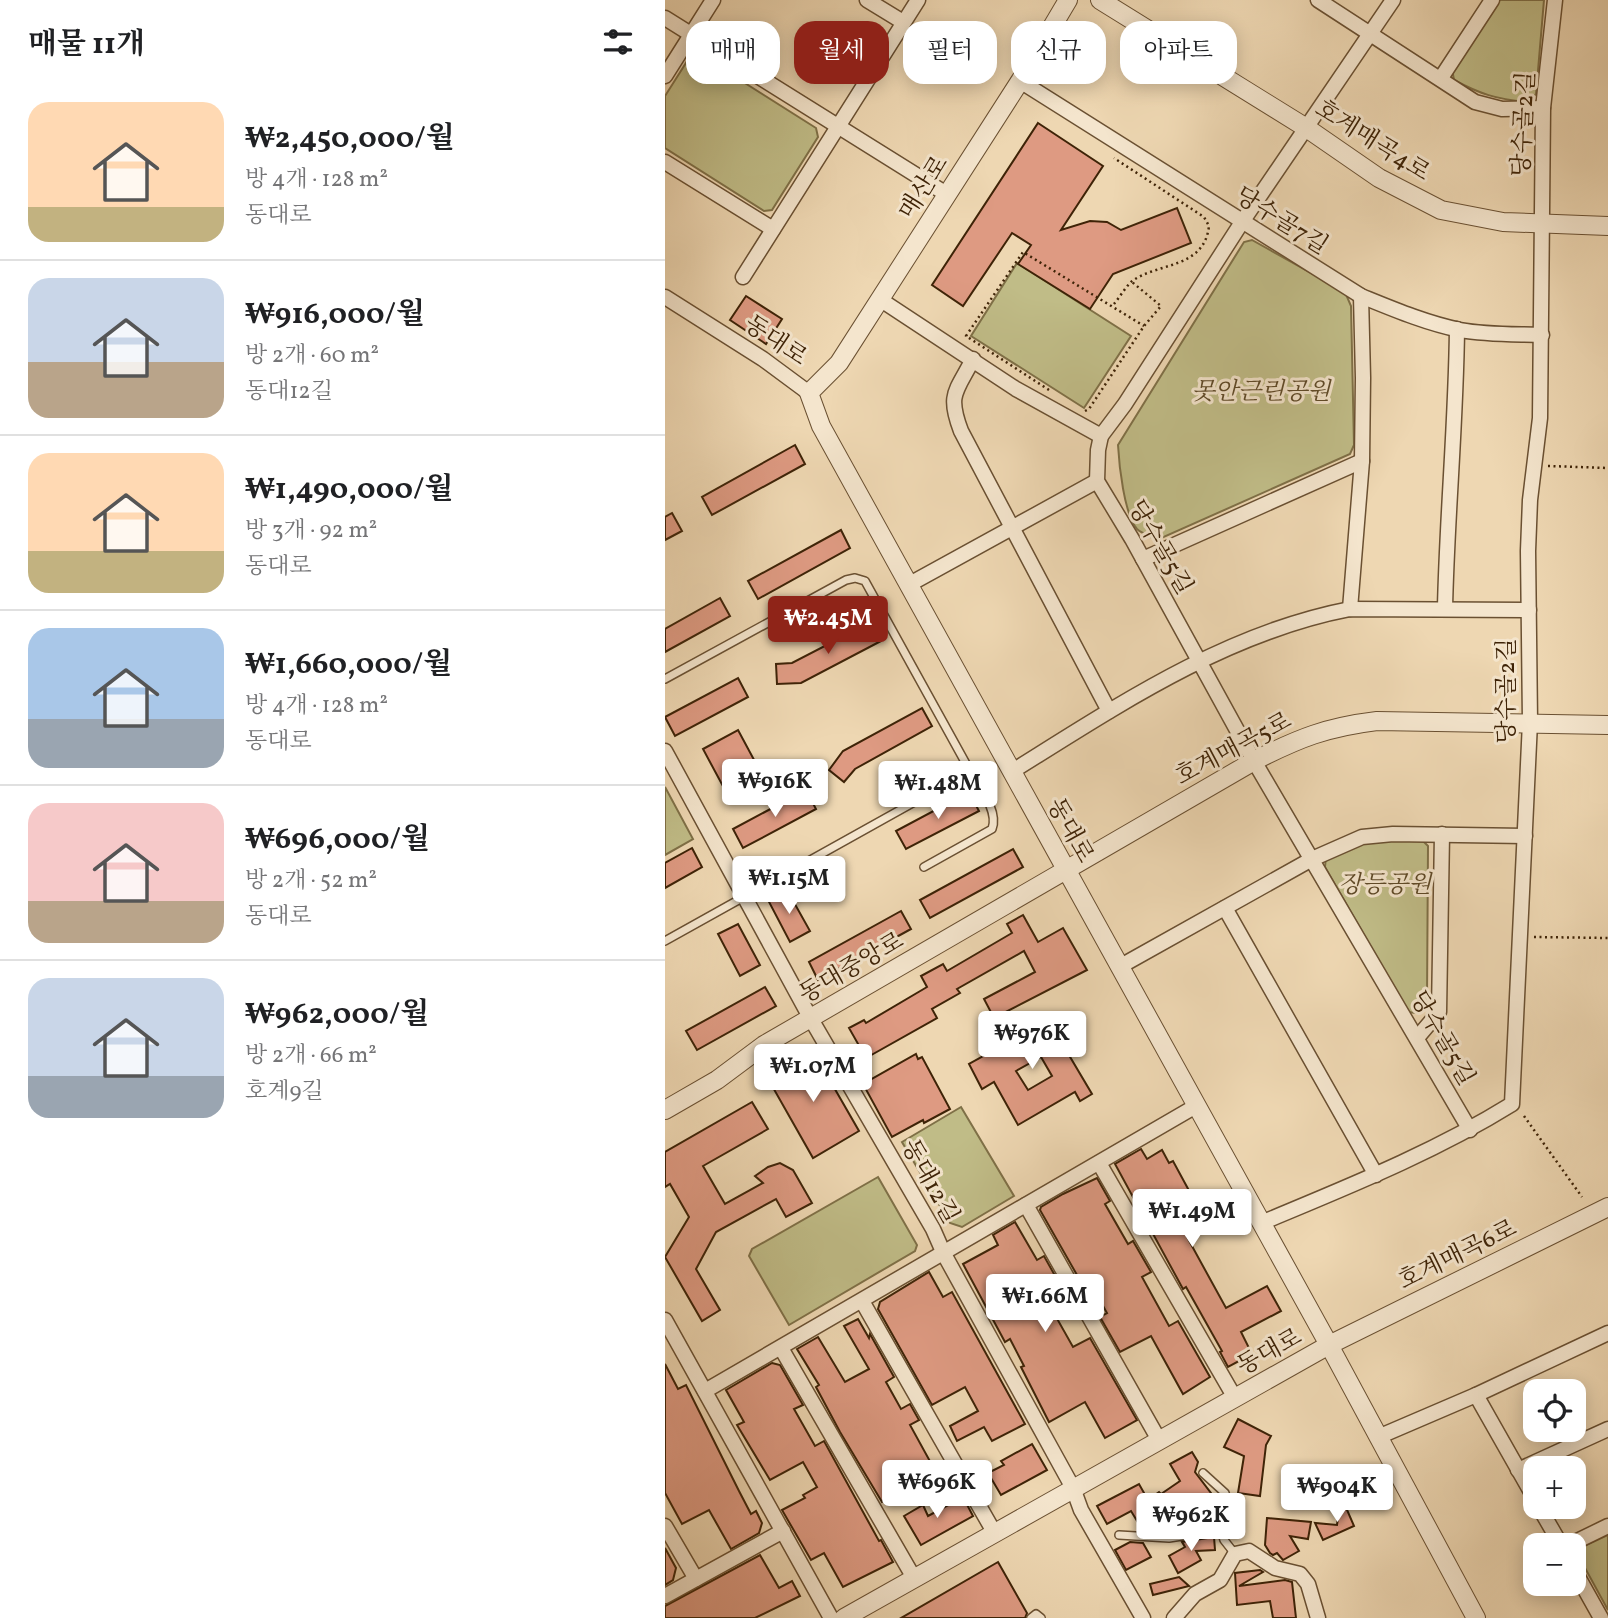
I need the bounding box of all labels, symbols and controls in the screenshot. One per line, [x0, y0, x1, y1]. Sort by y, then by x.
chip: 매매 [686, 21, 780, 84]
chip: 월세 [794, 21, 889, 84]
chip: 필터 [903, 21, 997, 84]
chip: 신규 [1011, 21, 1106, 84]
chip: 아파트 [1120, 21, 1237, 84]
icon: filters [599, 23, 637, 61]
text: 매물 11개 [28, 24, 145, 66]
street label: 당수골2길 [1505, 70, 1545, 178]
street label: 호계매곡4로 [1308, 93, 1436, 191]
text: ₩2,450,000/월 [245, 118, 455, 160]
icon: home [84, 130, 168, 214]
street label: 매산로 [892, 150, 958, 227]
text: 방 4개 · 128 m² [245, 164, 388, 196]
street label: 당수골7길 [1228, 180, 1334, 264]
text: 동대로 [245, 200, 312, 232]
text: ₩916,000/월 [245, 294, 425, 336]
icon: home [84, 306, 168, 390]
street label: 동대로 [737, 308, 813, 375]
text: 방 2개 · 60 m² [245, 340, 379, 372]
text: 동대12길 [245, 376, 333, 408]
park label: 못안근린공원 [1191, 376, 1332, 410]
text: ₩1,490,000/월 [245, 469, 454, 511]
icon: home [84, 481, 168, 565]
street label: 당수골5길 [1118, 494, 1200, 602]
text: 방 3개 · 92 m² [245, 515, 377, 547]
text: 동대로 [245, 551, 312, 583]
pin: ₩2.45M [771, 596, 885, 656]
text: ₩2.45M [784, 603, 872, 635]
street label: 당수골2길 [1491, 638, 1525, 744]
text: ₩1,660,000/월 [245, 644, 452, 686]
icon: home [84, 656, 168, 740]
text: 방 4개 · 128 m² [245, 690, 388, 722]
street label: 호계매곡5로 [1170, 705, 1298, 795]
text: 동대로 [245, 726, 312, 758]
pin: ₩916K [726, 760, 824, 819]
pin: ₩1.48M [881, 762, 995, 821]
text: ₩916K [738, 766, 812, 798]
text: ₩1.48M [894, 768, 982, 800]
street label: 동대로 [1038, 792, 1101, 870]
text: ₩696,000/월 [245, 819, 430, 861]
icon: home [84, 831, 168, 915]
pin: ₩1.15M [732, 856, 846, 916]
text: ₩1.15M [748, 863, 830, 895]
text: 방 2개 · 52 m² [245, 865, 377, 897]
park label: 장등공원 [1339, 869, 1433, 903]
text: 동대로 [245, 901, 312, 933]
street label: 동대중앙로 [793, 925, 911, 1012]
street label: 당수골5길 [1400, 985, 1482, 1093]
text: ₩962,000/월 [245, 994, 429, 1036]
icon: home [84, 1006, 168, 1090]
pin: ₩976K [983, 1012, 1081, 1071]
text: ₩976K [994, 1018, 1070, 1050]
text: 방 2개 · 66 m² [245, 1040, 377, 1072]
pin: ₩1.07M [756, 1044, 870, 1104]
text: ₩1.07M [770, 1051, 856, 1083]
text: 호계9길 [245, 1076, 324, 1108]
street label: 동대12길 [892, 1134, 966, 1230]
pin: ₩1.49M [1135, 1190, 1249, 1249]
text: ₩1.49M [1149, 1196, 1235, 1228]
street label: 호계매곡6로 [1393, 1212, 1523, 1299]
pin: ₩1.66M [988, 1274, 1102, 1334]
text: ₩1.66M [1002, 1281, 1088, 1313]
street label: 동대로 [1231, 1321, 1309, 1384]
map controls [1523, 1379, 1586, 1596]
button: locate [1523, 1379, 1586, 1442]
button: + [1523, 1456, 1586, 1519]
pin: ₩696K [888, 1460, 986, 1520]
pin: ₩904K [1288, 1464, 1386, 1524]
text: ₩696K [898, 1467, 976, 1499]
text: ₩904K [1297, 1471, 1377, 1503]
pin: ₩962K [1142, 1494, 1240, 1553]
text: ₩962K [1152, 1500, 1230, 1532]
button: − [1523, 1533, 1586, 1596]

